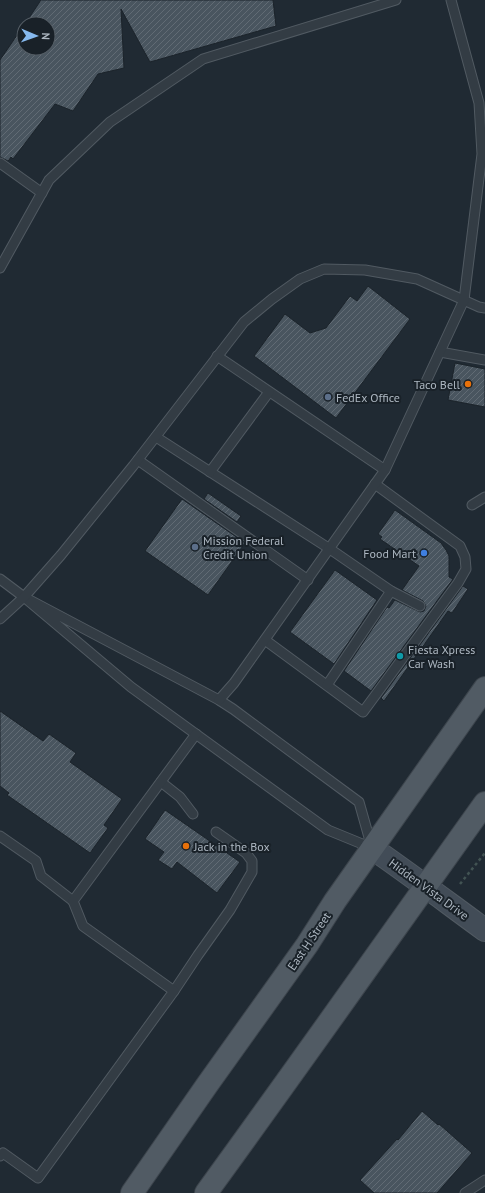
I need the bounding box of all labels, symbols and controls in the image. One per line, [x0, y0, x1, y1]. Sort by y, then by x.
north arrow [16, 16, 56, 56]
text: N [39, 32, 53, 40]
place label: Taco Bell [414, 377, 460, 392]
marker: Taco Bell [463, 379, 473, 389]
place label: FedEx Office [336, 390, 400, 405]
marker: FedEx Office [323, 392, 333, 402]
place label: Mission Federal Credit Union [203, 533, 284, 562]
marker: Mission Federal Credit Union [190, 542, 200, 552]
place label: Food Mart [363, 546, 416, 561]
marker: Food Mart [419, 548, 429, 558]
place label: Fiesta Xpress Car Wash [408, 642, 475, 671]
marker: Fiesta Xpress Car Wash [395, 651, 405, 661]
place label: Jack in the Box [193, 839, 270, 854]
marker: Jack in the Box [181, 841, 191, 851]
street label: Hidden Vista Drive [386, 855, 472, 923]
street label: East H Street [284, 909, 334, 973]

